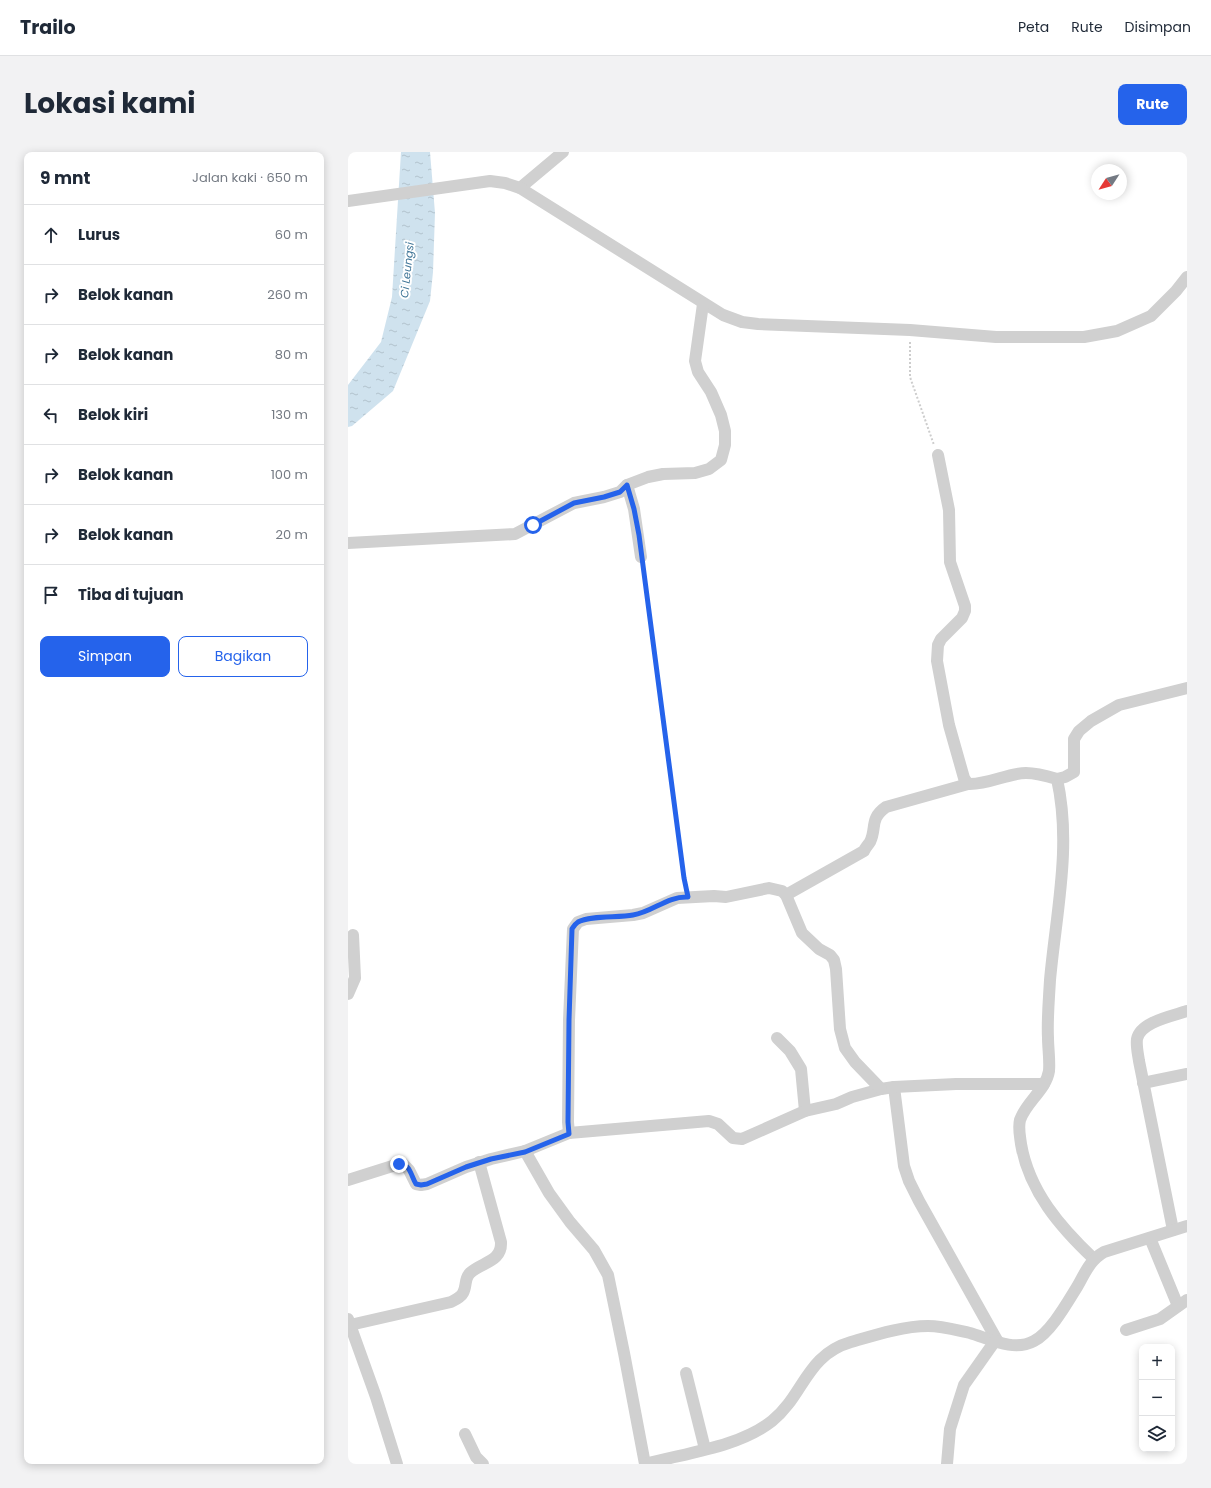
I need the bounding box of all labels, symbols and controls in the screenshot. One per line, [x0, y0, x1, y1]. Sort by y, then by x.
text: Trailo [20, 14, 76, 41]
text: Peta [1018, 17, 1049, 37]
text: Rute [1071, 17, 1103, 37]
text: Disimpan [1125, 17, 1191, 37]
text: Lokasi kami [24, 84, 196, 123]
button: Rute [1118, 84, 1187, 125]
north arrow [1091, 164, 1127, 200]
text: 9 mnt [40, 166, 90, 190]
text: Jalan kaki · 650 m [192, 168, 308, 187]
icon: ahead [40, 224, 62, 246]
text: Lurus [78, 224, 120, 245]
text: 60 m [275, 225, 308, 244]
water label: Ci Leungsi [396, 241, 418, 299]
icon: right [40, 284, 62, 306]
text: Belok kanan [78, 284, 173, 305]
text: 260 m [267, 285, 308, 304]
icon: right [40, 344, 62, 366]
text: Belok kanan [78, 344, 173, 365]
text: 80 m [275, 345, 308, 364]
icon: left [40, 404, 62, 426]
text: Belok kiri [78, 404, 148, 425]
text: 130 m [271, 405, 308, 424]
icon: right [40, 464, 62, 486]
text: Belok kanan [78, 464, 173, 485]
text: 100 m [271, 465, 308, 484]
route start [524, 516, 542, 534]
icon: right [40, 524, 62, 546]
text: Belok kanan [78, 524, 173, 545]
text: 20 m [275, 525, 308, 544]
icon: arrive [40, 584, 62, 606]
text: Tiba di tujuan [78, 584, 184, 605]
button: Simpan [40, 636, 170, 677]
button: Bagikan [178, 636, 308, 677]
route end [390, 1155, 408, 1173]
map controls [1139, 1344, 1175, 1452]
button: + [1139, 1344, 1175, 1380]
button: − [1139, 1380, 1175, 1416]
button: layers [1139, 1416, 1175, 1452]

